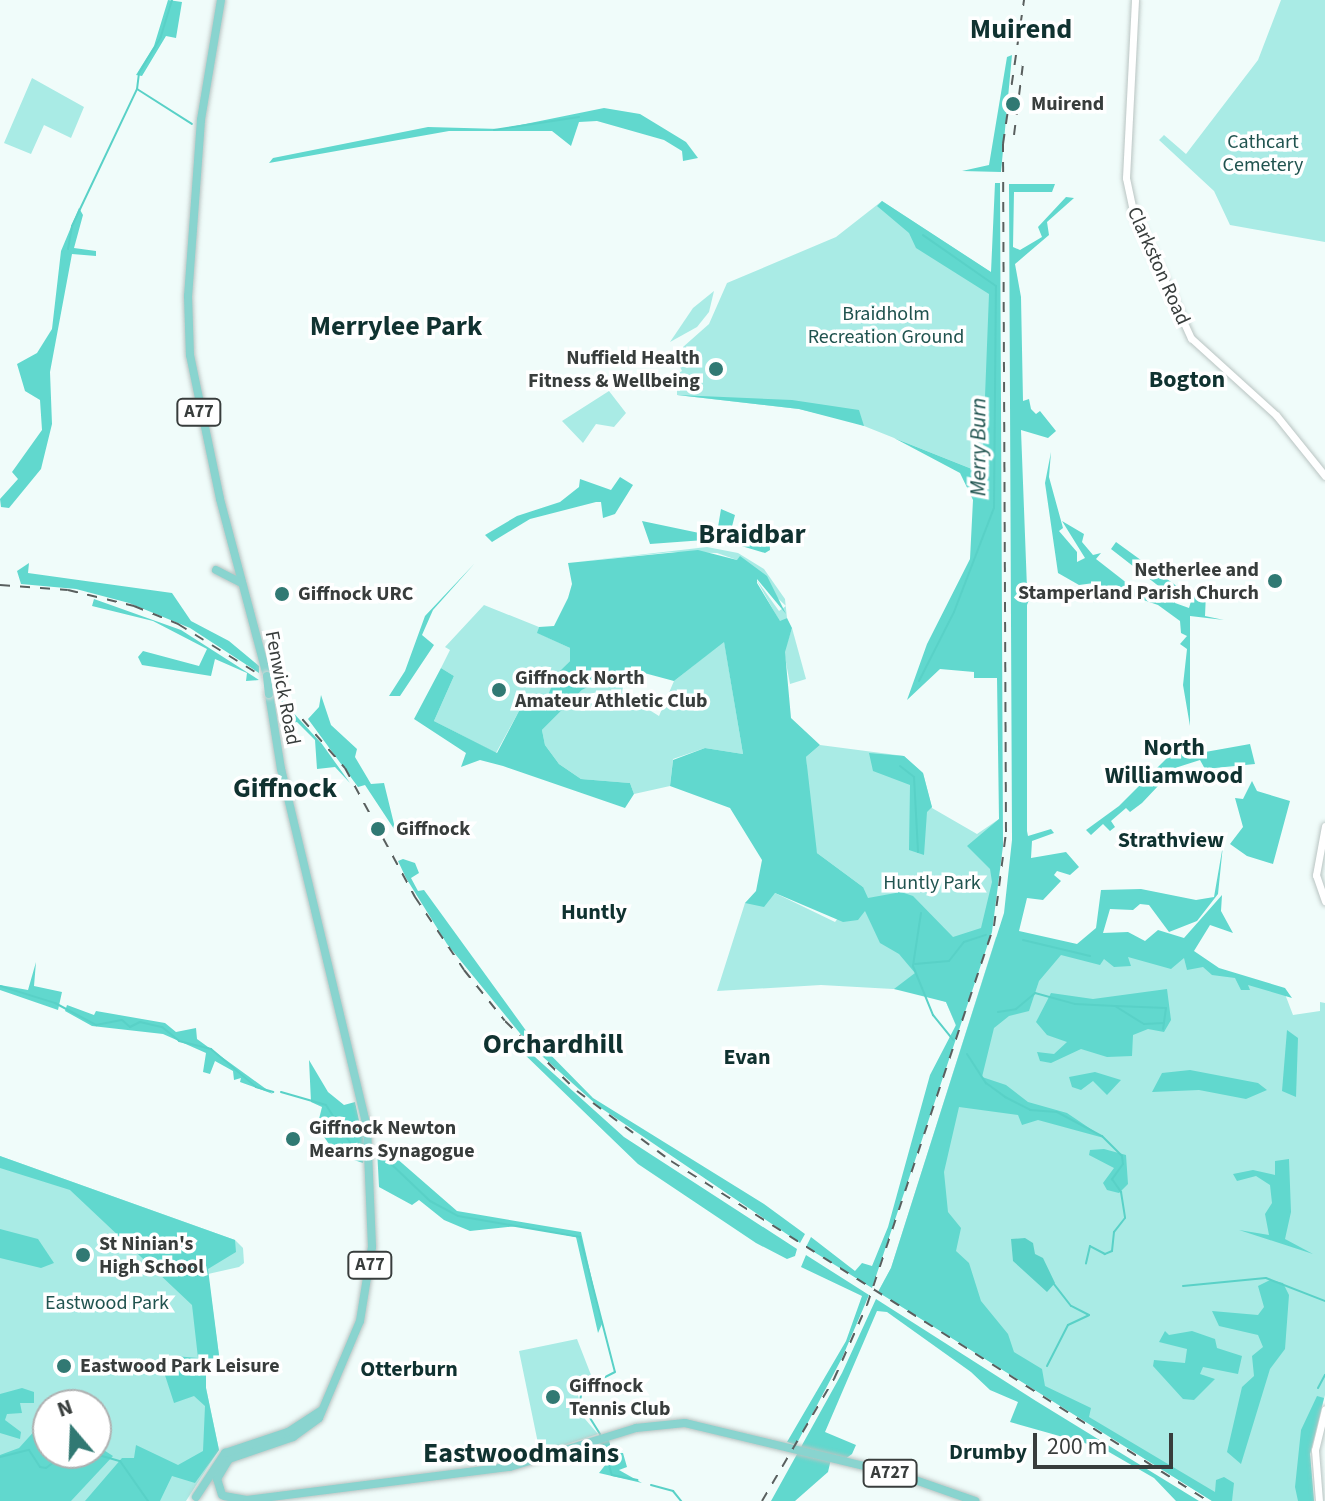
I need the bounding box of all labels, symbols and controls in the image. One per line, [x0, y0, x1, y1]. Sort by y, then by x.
district label: Muirend [970, 12, 1072, 46]
place label: Muirend [1031, 92, 1104, 116]
marker: Muirend [1002, 93, 1024, 115]
park label: Cathcart Cemetery [1223, 130, 1303, 177]
street label: Clarkston Road [1121, 203, 1195, 329]
park label: Braidholm Recreation Ground [808, 302, 964, 349]
district label: Merrylee Park [310, 309, 482, 343]
place label: Nuffield Health Fitness & Wellbeing [528, 346, 700, 393]
marker: Nuffield Health Fitness & Wellbeing [707, 360, 725, 378]
district label: Bogton [1149, 366, 1225, 394]
road number: A77 [175, 398, 223, 426]
water label: Merry Burn [966, 398, 992, 496]
district label: Braidbar [698, 517, 806, 551]
place label: Netherlee and Stamperland Parish Church [1018, 558, 1259, 605]
marker: Netherlee and Stamperland Parish Church [1266, 572, 1284, 590]
place label: Giffnock URC [298, 582, 413, 606]
marker: Giffnock URC [273, 585, 291, 603]
street label: Fenwick Road [259, 629, 305, 747]
place label: Giffnock North Amateur Athletic Club [515, 666, 708, 713]
marker: Giffnock North Amateur Athletic Club [490, 681, 508, 699]
district label: North Williamwood [1105, 734, 1243, 790]
district label: Giffnock [233, 771, 337, 805]
place label: Giffnock [396, 817, 470, 841]
marker: Giffnock [367, 818, 389, 840]
district label: Strathview [1118, 828, 1224, 854]
park label: Huntly Park [883, 871, 981, 895]
district label: Huntly [561, 900, 627, 926]
district label: Orchardhill [483, 1027, 623, 1061]
district label: Evan [723, 1045, 771, 1071]
place label: Giffnock Newton Mearns Synagogue [309, 1116, 475, 1163]
marker: Giffnock Newton Mearns Synagogue [284, 1130, 302, 1148]
place label: St Ninian's High School [99, 1232, 204, 1279]
marker: St Ninian's High School [74, 1246, 92, 1264]
road number: A77 [346, 1251, 394, 1279]
park label: Eastwood Park [45, 1291, 169, 1315]
place label: Eastwood Park Leisure [80, 1354, 280, 1378]
marker: Eastwood Park Leisure [55, 1357, 73, 1375]
district label: Otterburn [360, 1357, 458, 1383]
place label: Giffnock Tennis Club [569, 1374, 670, 1421]
marker: Giffnock Tennis Club [544, 1388, 562, 1406]
north arrow [32, 1389, 112, 1469]
text: N [53, 1391, 77, 1426]
scale bar [1037, 1417, 1177, 1467]
text: 200 m [1047, 1429, 1107, 1464]
district label: Eastwoodmains [423, 1436, 619, 1470]
district label: Drumby [949, 1440, 1027, 1466]
road number: A727 [862, 1459, 918, 1487]

